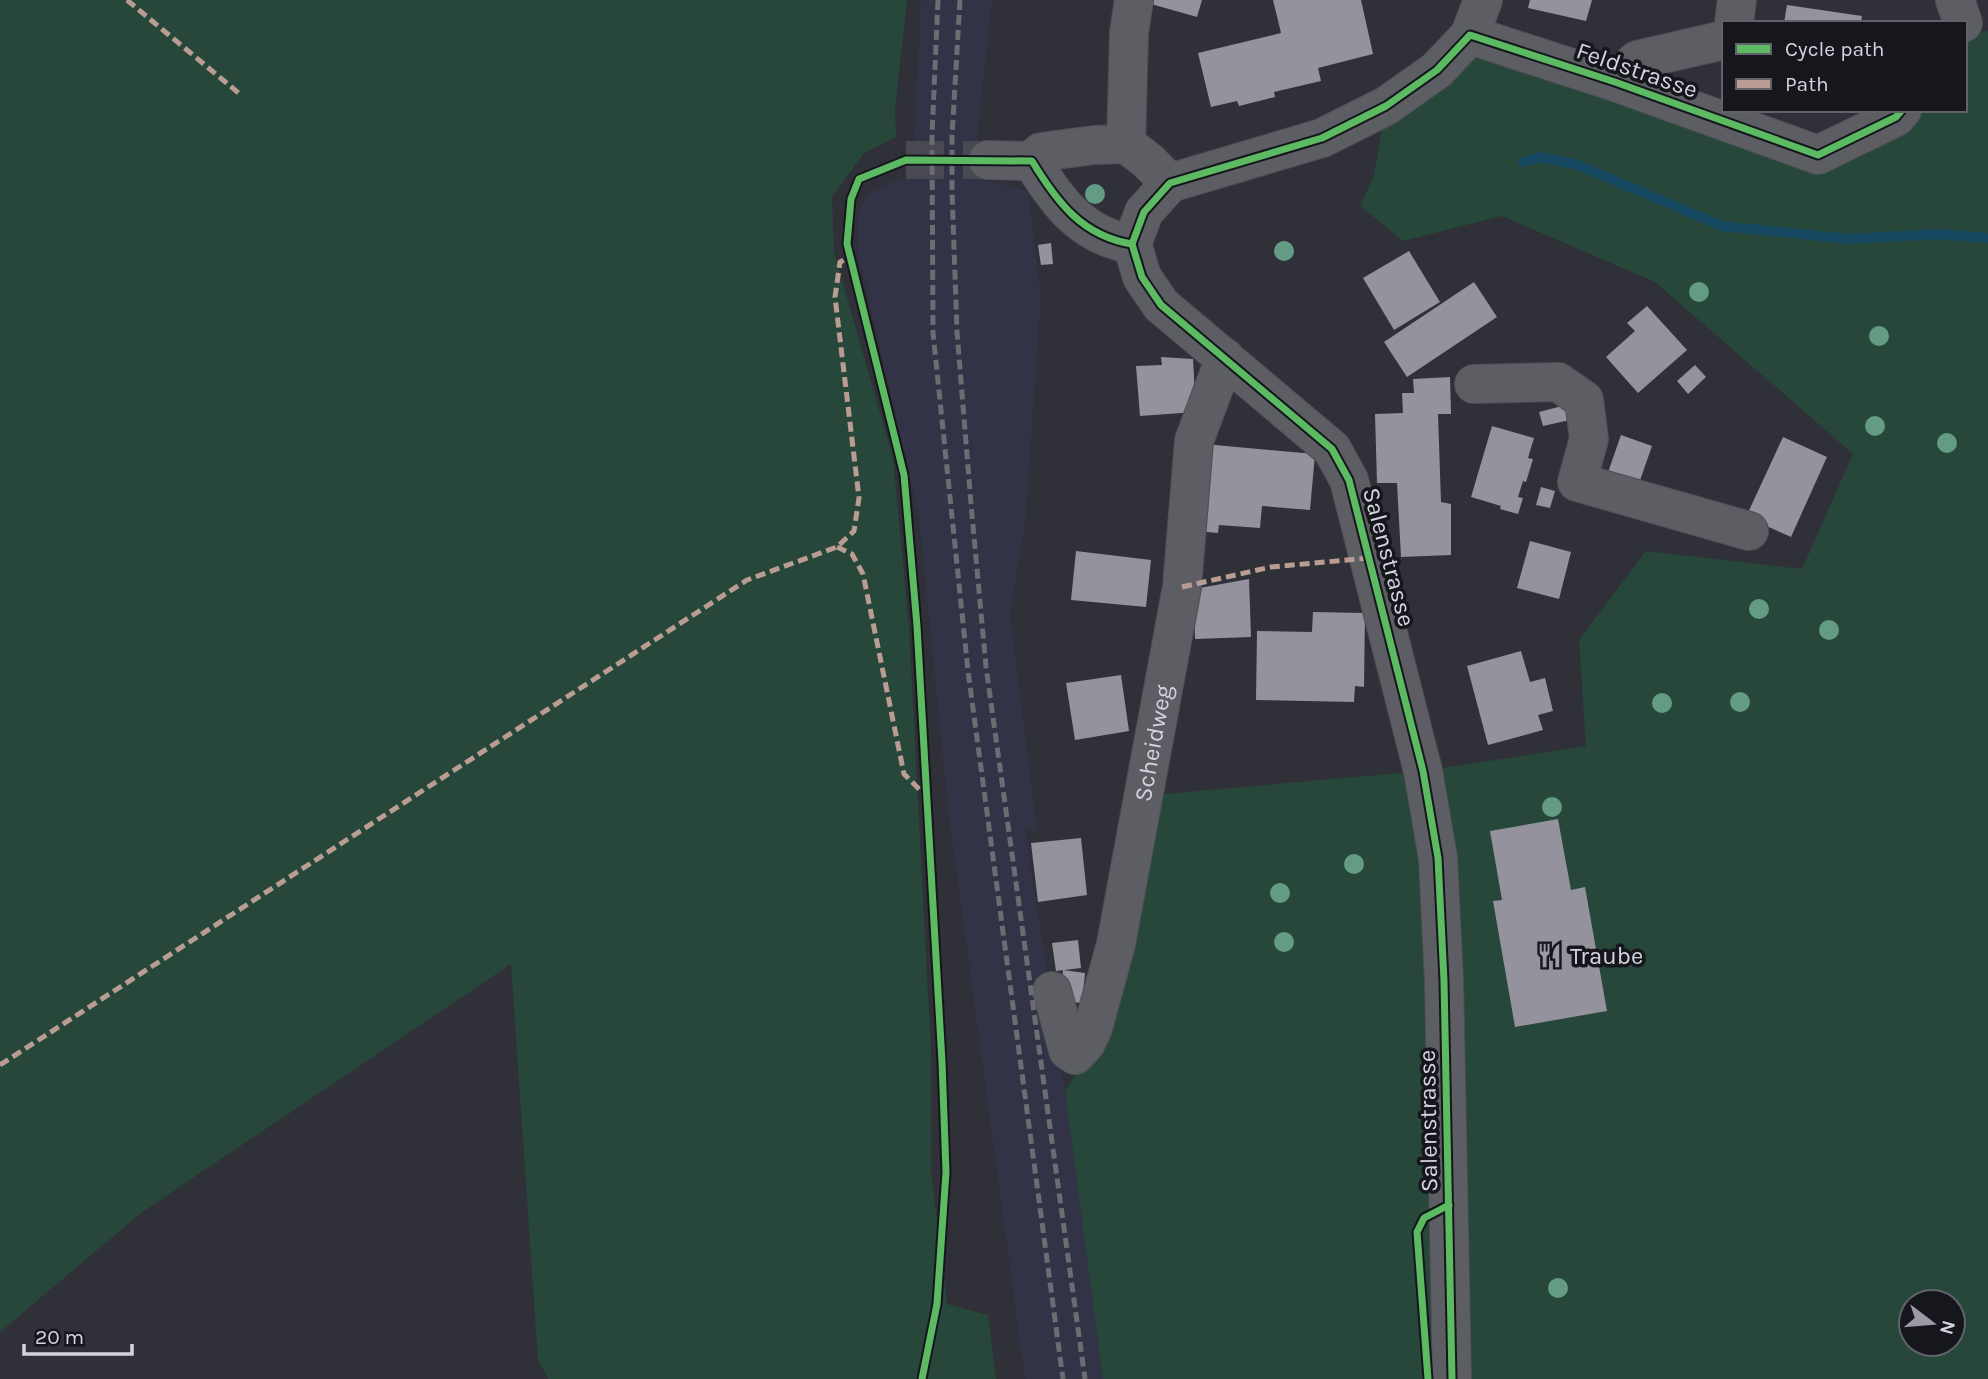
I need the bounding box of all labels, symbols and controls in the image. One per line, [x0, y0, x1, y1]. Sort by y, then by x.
legend [1722, 21, 1967, 112]
street label: Feldstrasse [1573, 36, 1701, 104]
text: Cycle path [1785, 37, 1885, 61]
text: Path [1785, 72, 1829, 96]
street label: Salenstrasse [1357, 485, 1421, 629]
street label: Scheidweg [1129, 682, 1178, 804]
restaurant icon: Traube [1536, 942, 1564, 970]
place label: Traube [1570, 942, 1643, 970]
street label: Salenstrasse [1413, 1050, 1443, 1192]
north arrow [1897, 1288, 1967, 1358]
scale bar [24, 1312, 133, 1356]
text: N [1935, 1318, 1960, 1337]
text: 20 m [35, 1325, 84, 1349]

